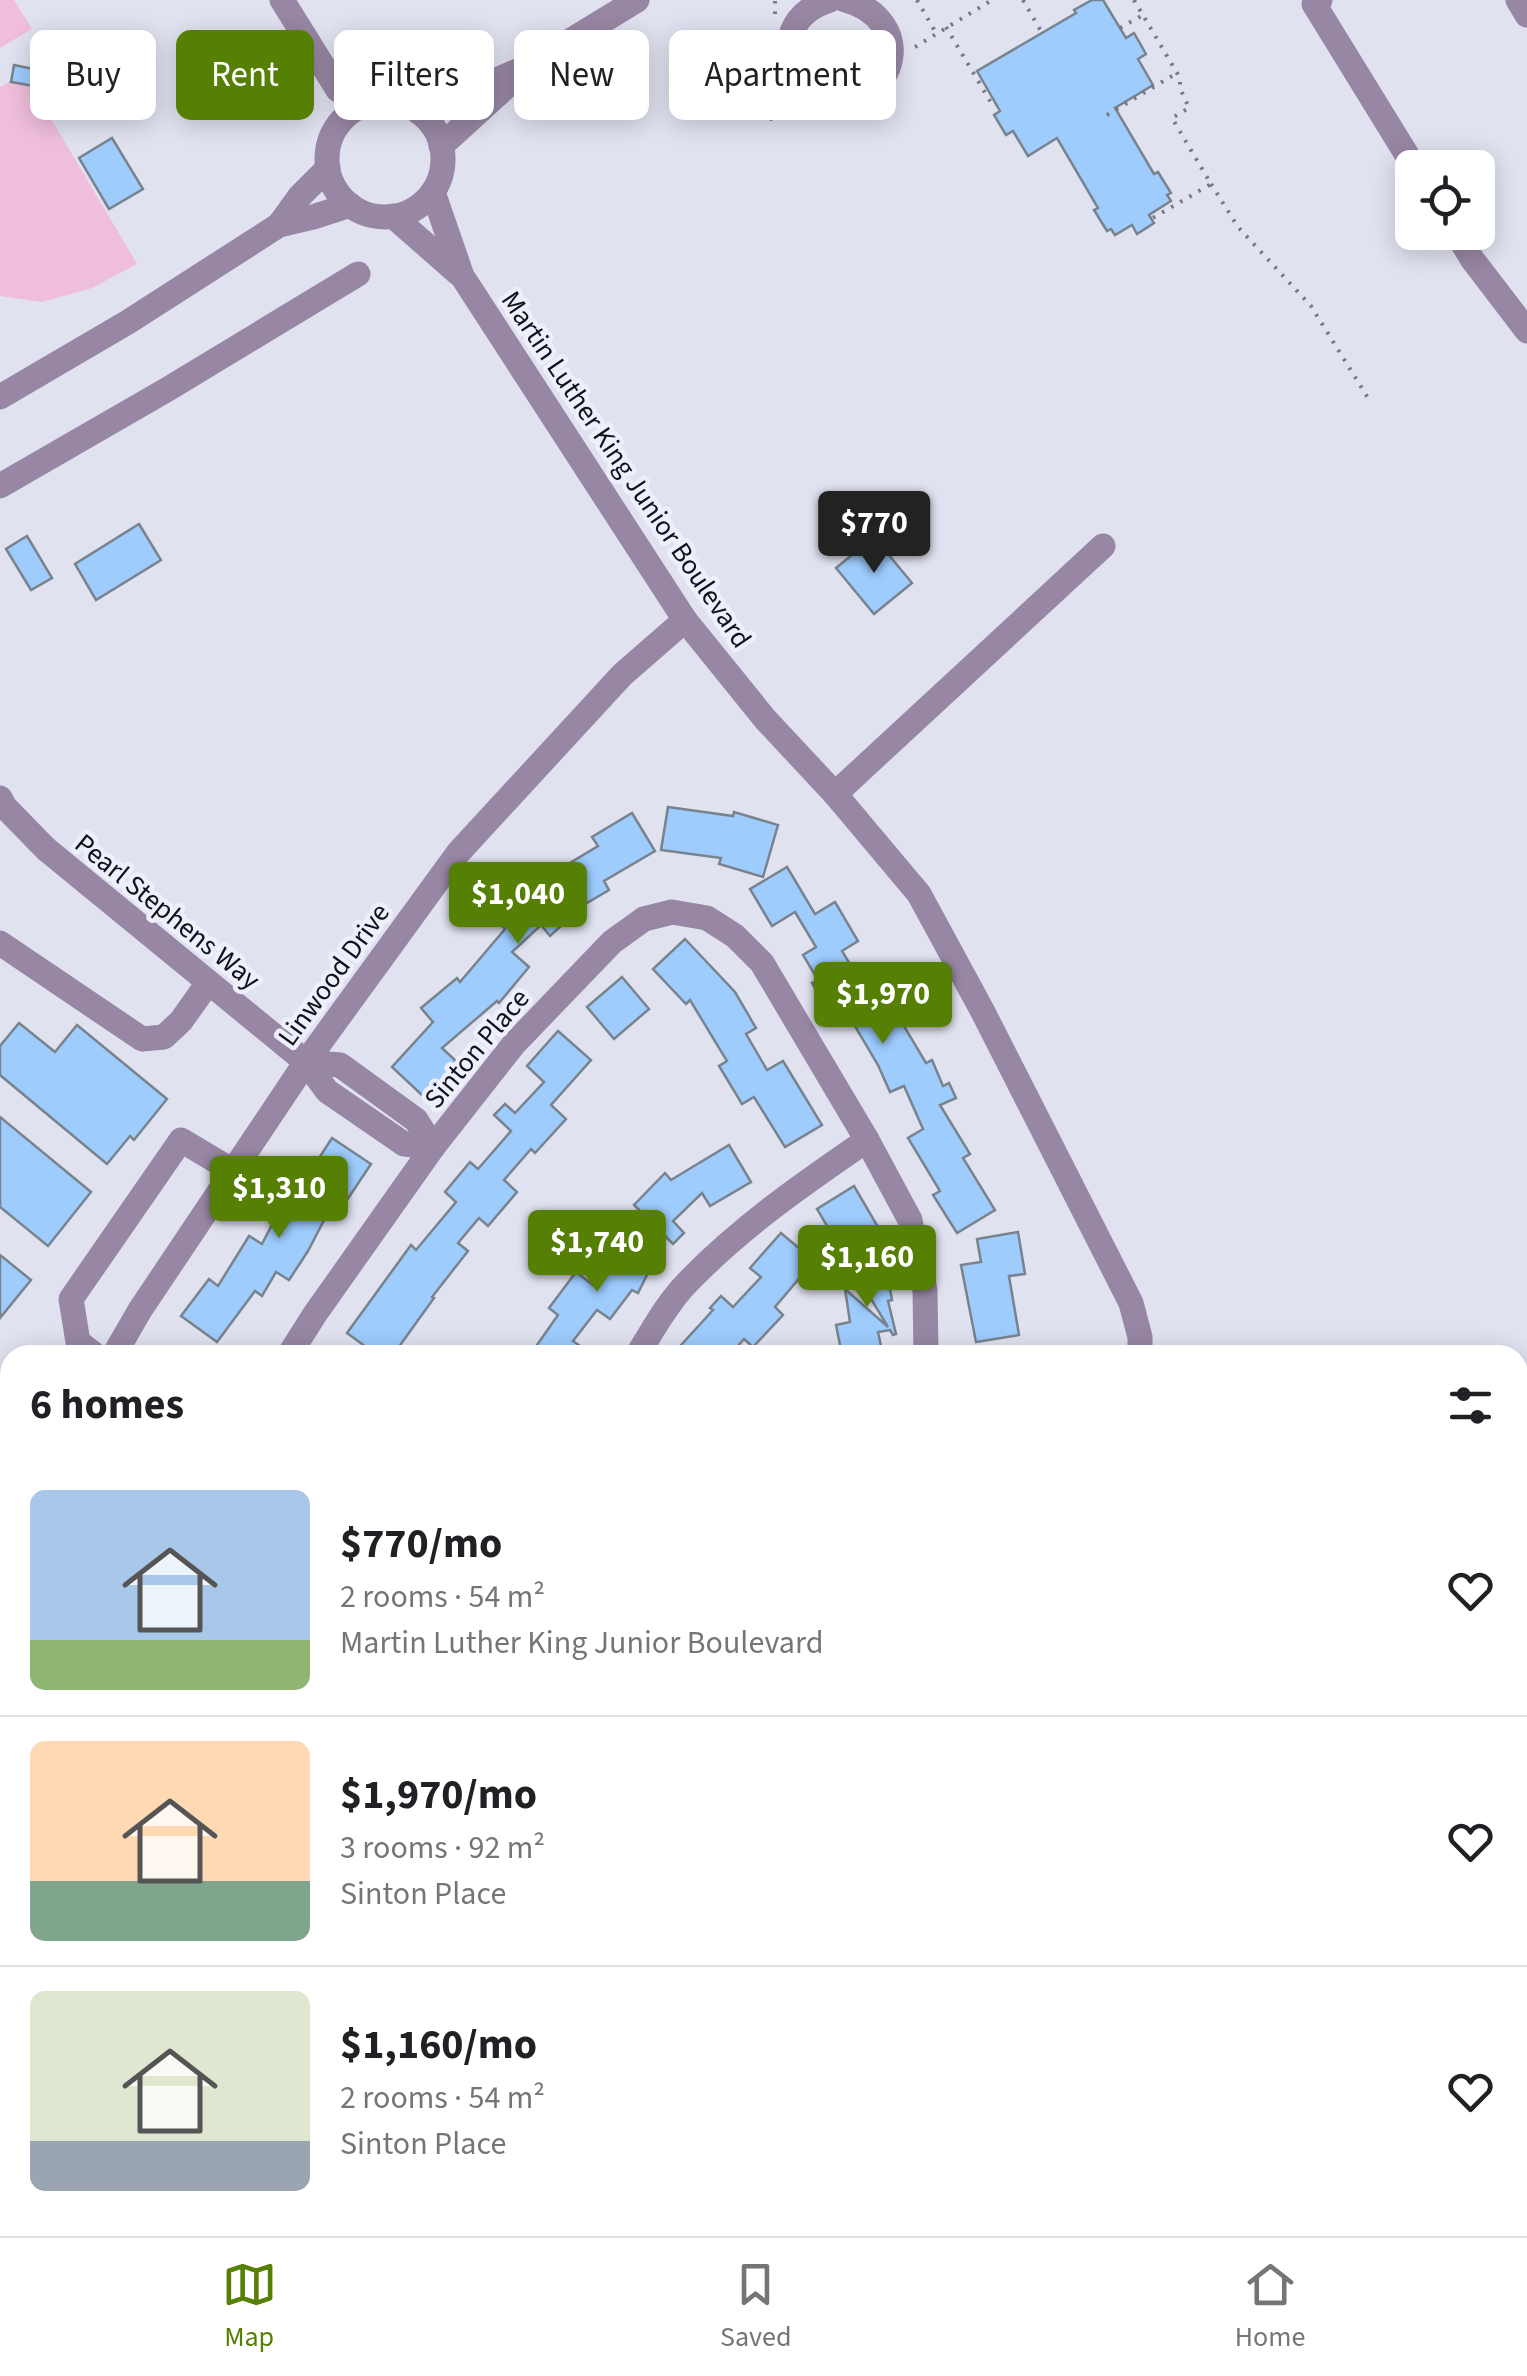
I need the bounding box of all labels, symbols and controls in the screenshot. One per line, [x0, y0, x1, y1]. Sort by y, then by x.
chip: Buy [30, 30, 156, 120]
chip: Rent [176, 30, 314, 120]
chip: Filters [334, 30, 494, 120]
chip: New [514, 30, 649, 120]
chip: Apartment [669, 30, 896, 120]
map controls [1395, 150, 1495, 250]
button: locate [1395, 150, 1495, 250]
street label: Martin Luther King Junior Boulevard [491, 283, 761, 656]
pin: $770 [815, 491, 933, 576]
text: $770 [840, 500, 908, 546]
street label: Pearl Stephens Way [66, 824, 269, 999]
pin: $1,040 [437, 862, 599, 947]
text: $1,040 [471, 871, 565, 917]
street label: Linwood Drive [268, 895, 399, 1054]
pin: $1,970 [802, 962, 964, 1047]
text: $1,970 [836, 971, 930, 1017]
street label: Sinton Place [415, 980, 539, 1117]
pin: $1,310 [198, 1156, 360, 1241]
text: $1,310 [232, 1165, 326, 1211]
pin: $1,740 [516, 1210, 678, 1295]
text: $1,740 [550, 1219, 644, 1265]
pin: $1,160 [786, 1225, 948, 1310]
text: $1,160 [820, 1234, 914, 1280]
text: 6 homes [30, 1375, 184, 1435]
icon: filters [1443, 1378, 1498, 1433]
text: $770/mo [340, 1514, 502, 1574]
icon: home [110, 1530, 230, 1650]
icon: heart [1443, 1563, 1498, 1618]
text: 2 rooms · 54 m² [340, 1574, 545, 1620]
text: Martin Luther King Junior Boulevard [340, 1620, 823, 1666]
text: $1,970/mo [340, 1765, 537, 1825]
icon: home [110, 1781, 230, 1901]
icon: heart [1443, 1814, 1498, 1869]
text: 3 rooms · 92 m² [340, 1825, 545, 1871]
text: Sinton Place [340, 1871, 506, 1917]
text: $1,160/mo [340, 2015, 537, 2075]
icon: home [110, 2031, 230, 2151]
icon: heart [1443, 2064, 1498, 2119]
text: 2 rooms · 54 m² [340, 2075, 545, 2121]
text: Sinton Place [340, 2121, 506, 2167]
tab: Map [222, 2257, 277, 2357]
tab: Saved [720, 2257, 791, 2357]
tab: Home [1235, 2257, 1305, 2357]

